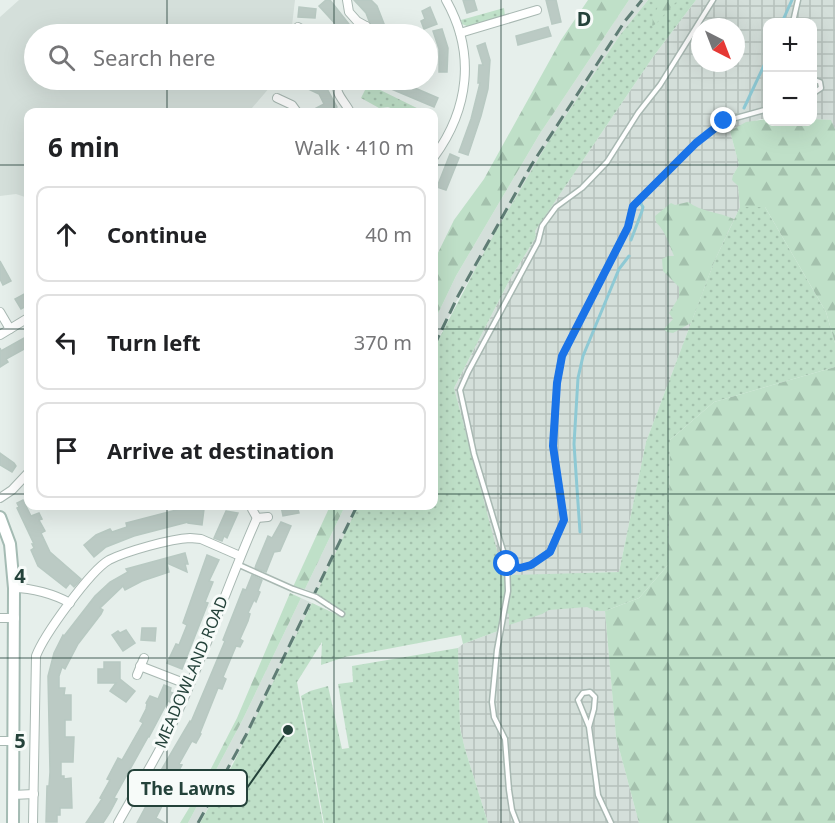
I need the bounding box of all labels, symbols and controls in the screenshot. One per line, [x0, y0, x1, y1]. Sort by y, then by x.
text: D [577, 5, 591, 32]
north arrow [691, 18, 745, 72]
map controls [763, 18, 817, 126]
button: + [763, 18, 817, 72]
search box [24, 24, 438, 90]
icon: search [45, 41, 78, 74]
text: Search here [93, 42, 215, 72]
button: − [763, 72, 817, 126]
route end [710, 107, 736, 133]
text: 6 min [48, 129, 120, 165]
text: Walk · 410 m [295, 134, 414, 161]
icon: ahead [50, 218, 83, 251]
text: Continue [107, 219, 207, 249]
text: 40 m [365, 221, 412, 248]
icon: left [50, 326, 83, 359]
text: Turn left [107, 327, 201, 357]
text: 370 m [354, 329, 412, 356]
icon: arrive [50, 434, 83, 467]
text: Arrive at destination [107, 435, 334, 465]
route start [493, 550, 519, 576]
text: 4 [14, 562, 26, 589]
street label: MEADOWLAND ROAD [149, 593, 233, 751]
text: 5 [14, 727, 26, 754]
callout: The Lawns [128, 770, 247, 806]
text: The Lawns [141, 776, 235, 800]

